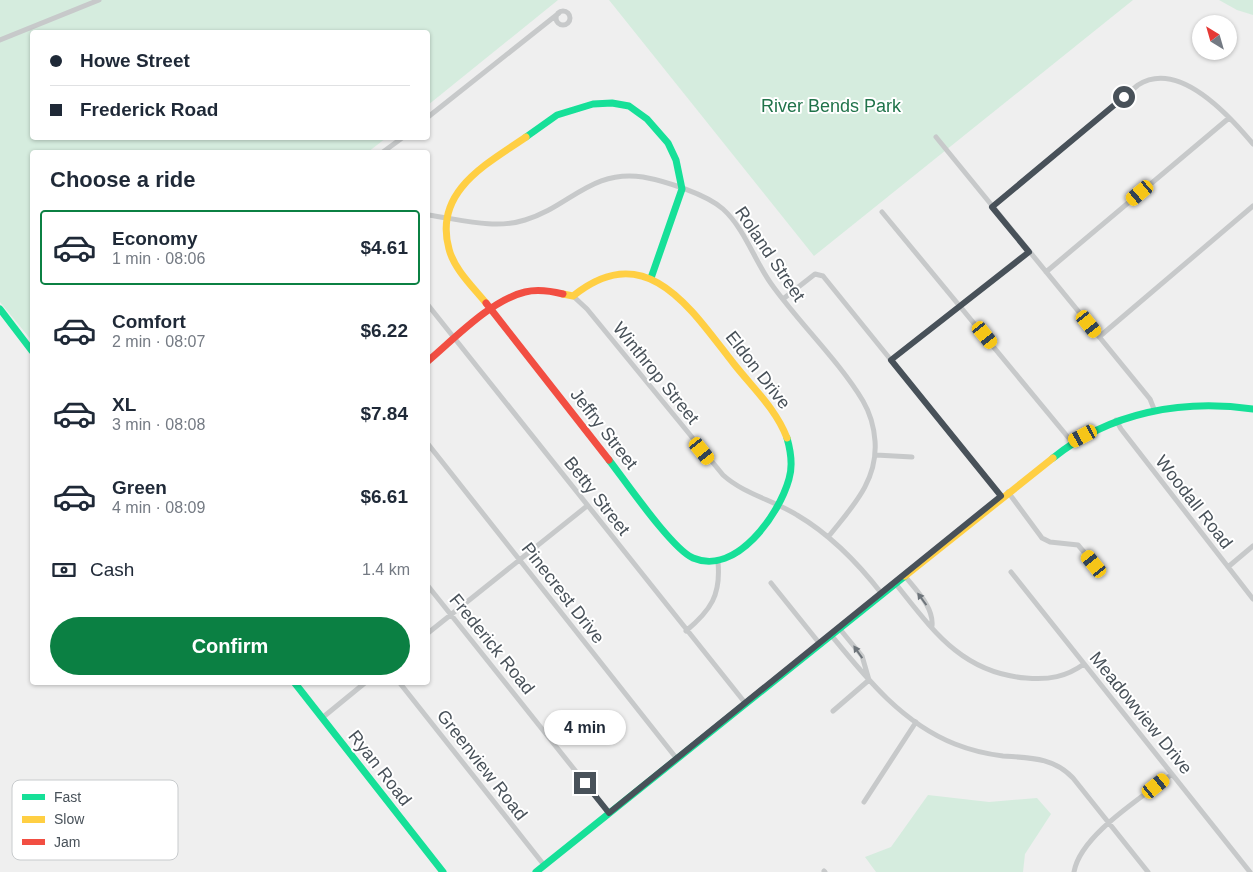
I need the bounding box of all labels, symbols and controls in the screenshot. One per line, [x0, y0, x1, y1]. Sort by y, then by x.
north arrow [1192, 15, 1238, 60]
map controls [1192, 15, 1237, 60]
text: Howe Street [80, 50, 190, 71]
route start [1113, 86, 1135, 108]
park label: River Bends Park [761, 96, 902, 116]
text: Frederick Road [80, 99, 218, 120]
text: Choose a ride [50, 167, 195, 192]
car [1123, 178, 1156, 208]
street label: Roland Street [731, 203, 809, 305]
icon: car [52, 225, 97, 270]
text: Economy [112, 228, 198, 249]
text: $4.61 [360, 237, 408, 258]
text: 1 min · 08:06 [112, 250, 205, 267]
icon: car [52, 308, 97, 353]
car [1073, 308, 1104, 340]
text: Comfort [112, 311, 186, 332]
street label: Winthrop Street [609, 318, 703, 428]
car [969, 319, 1000, 351]
text: $6.22 [360, 320, 408, 341]
street label: Eldon Drive [721, 327, 795, 413]
text: 2 min · 08:07 [112, 333, 205, 350]
street label: Jeffry Street [566, 385, 642, 473]
icon: car [52, 391, 97, 436]
text: XL [112, 394, 136, 415]
text: $7.84 [360, 403, 408, 424]
text: 3 min · 08:08 [112, 416, 205, 433]
car [1066, 422, 1099, 450]
car [686, 435, 717, 467]
street label: Woodall Road [1151, 451, 1237, 553]
street label: Betty Street [560, 453, 634, 539]
icon: car [52, 474, 97, 519]
text: Green [112, 477, 167, 498]
text: $6.61 [360, 486, 408, 507]
text: 4 min · 08:09 [112, 499, 205, 516]
street label: Pinecrest Drive [518, 539, 608, 647]
car [1078, 548, 1109, 580]
icon: cash [50, 556, 78, 584]
text: Cash [90, 559, 134, 580]
text: 1.4 km [362, 561, 410, 578]
street label: Frederick Road [446, 590, 538, 698]
one-way arrow [917, 592, 927, 606]
button: Confirm [50, 617, 410, 675]
one-way arrow [853, 645, 863, 659]
street label: Meadowview Drive [1086, 648, 1196, 778]
street label: Greenview Road [433, 706, 531, 824]
callout: 4 min [544, 710, 626, 746]
text: 4 min [564, 719, 606, 736]
street label: Ryan Road [344, 726, 416, 810]
car [1139, 771, 1172, 801]
route end [574, 772, 596, 794]
legend [12, 780, 178, 860]
text: Fast [54, 789, 81, 805]
text: Slow [54, 811, 85, 827]
text: Jam [54, 834, 80, 850]

